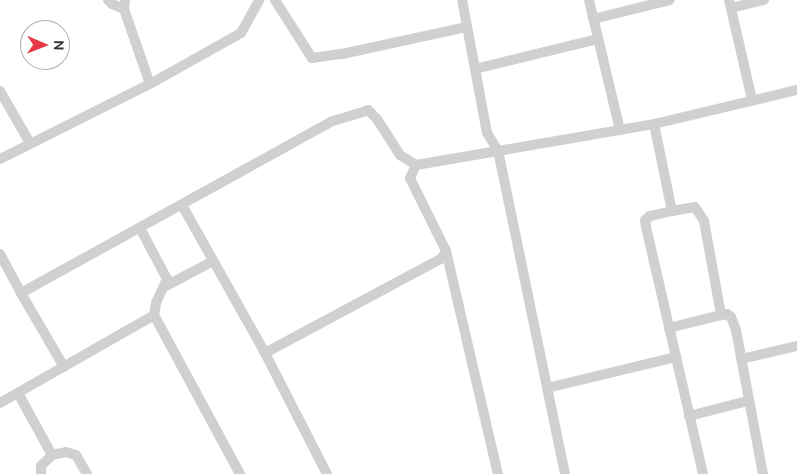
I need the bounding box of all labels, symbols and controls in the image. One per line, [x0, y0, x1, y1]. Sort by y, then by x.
north arrow [20, 20, 70, 70]
text: N [51, 40, 67, 51]

